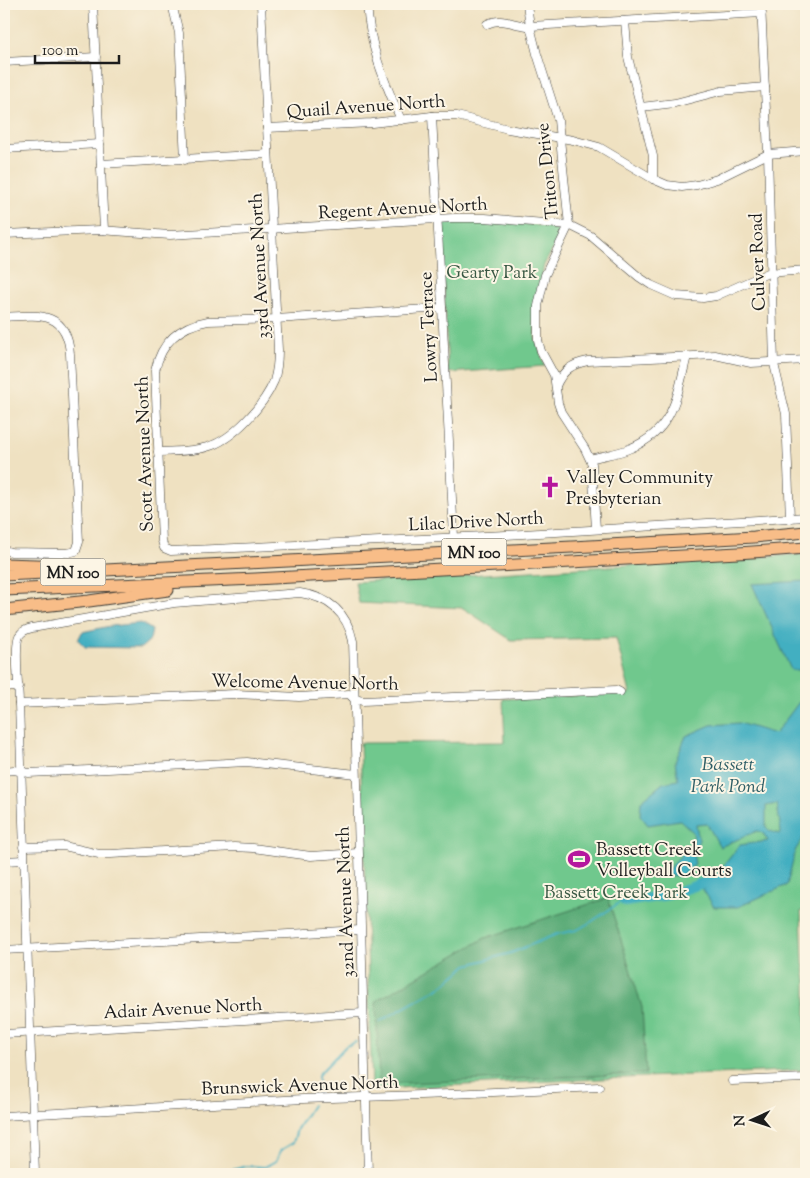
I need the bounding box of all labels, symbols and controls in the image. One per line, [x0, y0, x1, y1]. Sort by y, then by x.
scale bar [35, 32, 119, 64]
text: 100 m [42, 41, 79, 62]
street label: Quail Avenue North [286, 89, 447, 127]
street label: Triton Drive [531, 121, 567, 220]
street label: 33rd Avenue North [244, 192, 278, 340]
street label: Regent Avenue North [318, 193, 489, 227]
street label: Culver Road [744, 213, 774, 311]
park label: Gearty Park [446, 261, 538, 287]
street label: Lowry Terrace [414, 271, 446, 383]
street label: Scott Avenue North [130, 375, 162, 532]
place label: Valley Community Presbyterian [566, 466, 713, 513]
church icon: Valley Community Presbyterian [537, 474, 563, 500]
street label: Lilac Drive North [408, 506, 545, 540]
road number: MN 100 [442, 538, 506, 566]
road number: MN 100 [40, 558, 106, 586]
street label: Welcome Avenue North [211, 669, 399, 699]
water label: Bassett Park Pond [691, 752, 766, 801]
street label: 32nd Avenue North [331, 825, 363, 978]
place label: Bassett Creek Volleyball Courts [596, 838, 732, 885]
sports icon: Bassett Creek Volleyball Courts [566, 846, 592, 872]
park label: Bassett Creek Park [544, 881, 688, 907]
street label: Adair Avenue North [103, 993, 264, 1027]
street label: Brunswick Avenue North [201, 1071, 400, 1103]
north arrow [728, 1096, 778, 1146]
text: N [731, 1114, 751, 1127]

